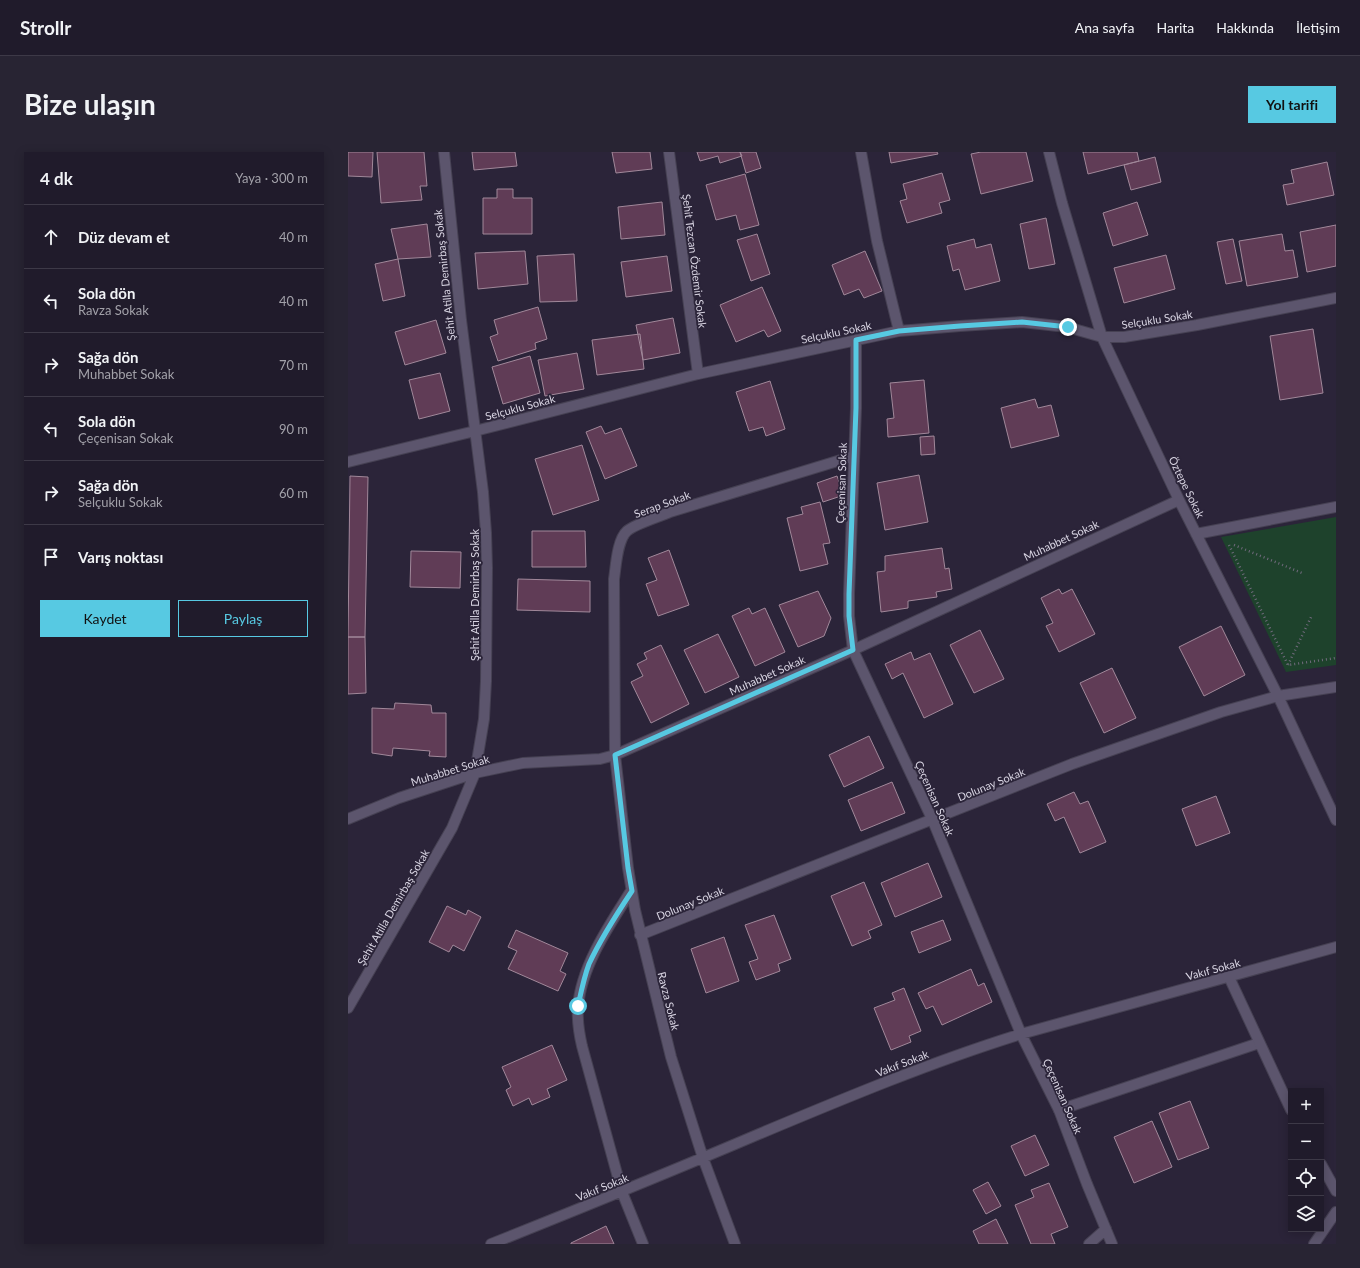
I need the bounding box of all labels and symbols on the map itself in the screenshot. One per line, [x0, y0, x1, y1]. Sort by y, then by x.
street label: Şehit Tezcan Özdemir Sokak [680, 193, 710, 329]
street label: Şehit Atilla Demirbaş Sokak [431, 208, 457, 341]
street label: Selçuklu Sokak [1121, 307, 1194, 331]
street label: Selçuklu Sokak [800, 318, 873, 346]
route end [1059, 318, 1077, 336]
street label: Selçuklu Sokak [484, 391, 557, 423]
street label: Çeçenisan Sokak [833, 442, 849, 524]
street label: Öztepe Sokak [1166, 454, 1208, 520]
street label: Serap Sokak [632, 488, 692, 520]
street label: Muhabbet Sokak [1021, 517, 1101, 563]
street label: Şehit Atilla Demirbaş Sokak [468, 529, 481, 661]
street label: Muhabbet Sokak [727, 652, 807, 698]
street label: Muhabbet Sokak [409, 752, 491, 788]
street label: Çeçenisan Sokak [913, 758, 958, 838]
street label: Dolunay Sokak [955, 764, 1027, 803]
street label: Şehit Atilla Demirbaş Sokak [354, 846, 432, 967]
street label: Dolunay Sokak [654, 883, 726, 922]
street label: Vakıf Sokak [1184, 955, 1242, 982]
street label: Ravza Sokak [655, 970, 683, 1032]
route start [569, 997, 587, 1015]
street label: Vakıf Sokak [874, 1047, 931, 1079]
street label: Çeçenisan Sokak [1041, 1056, 1086, 1136]
street label: Vakıf Sokak [574, 1170, 631, 1203]

